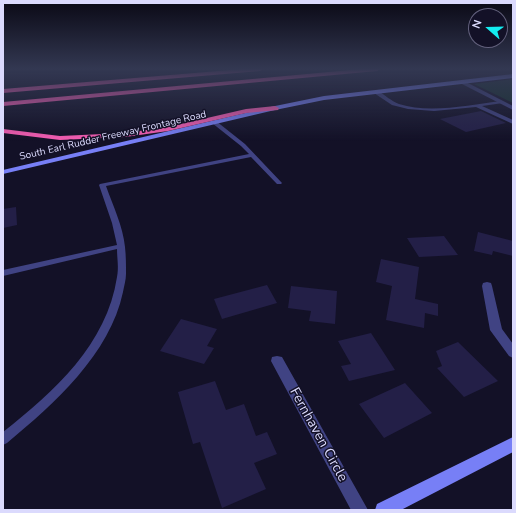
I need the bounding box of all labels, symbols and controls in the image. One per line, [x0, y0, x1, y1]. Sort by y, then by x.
north arrow [468, 8, 508, 48]
text: N [469, 18, 486, 31]
street label: South Earl Rudder Freeway Frontage Road [18, 109, 208, 163]
street label: Fernhaven Circle [285, 385, 351, 485]

